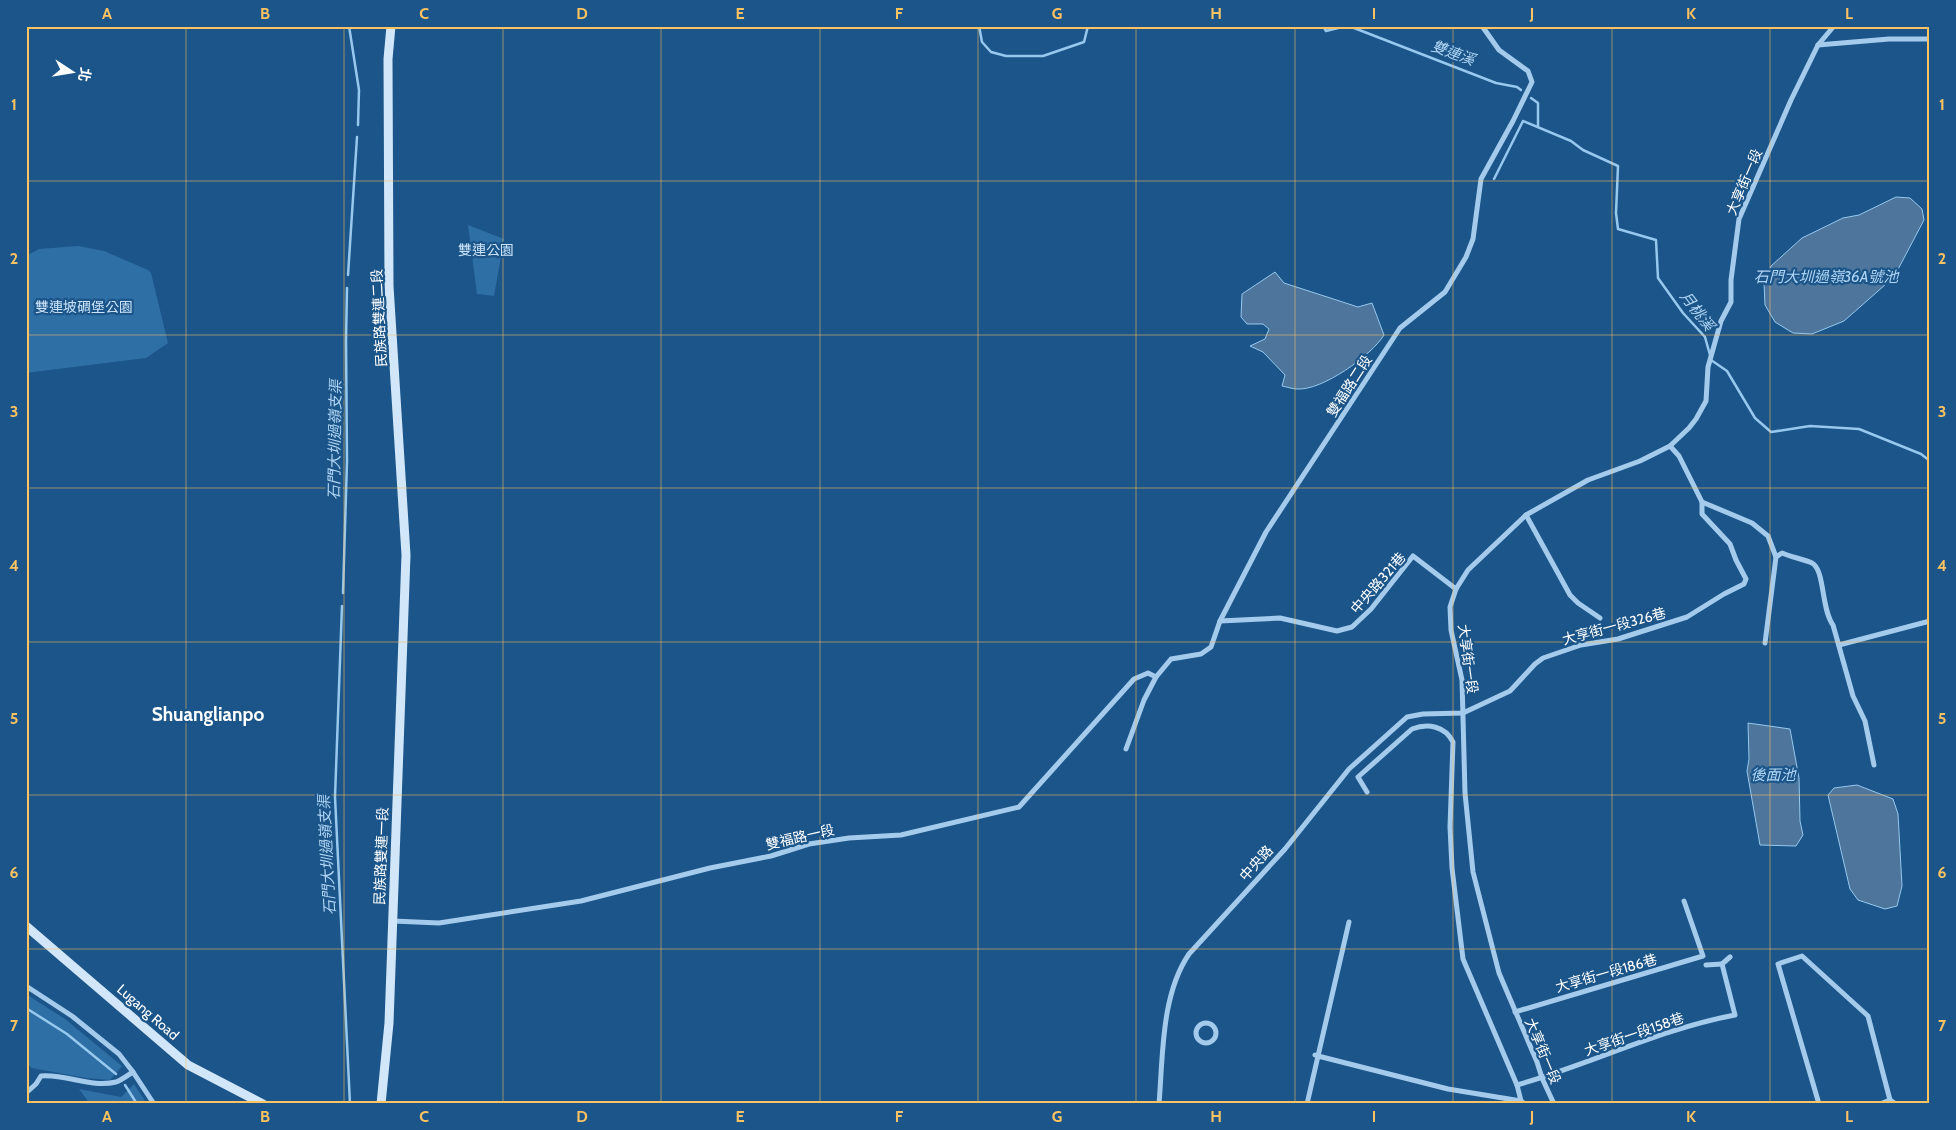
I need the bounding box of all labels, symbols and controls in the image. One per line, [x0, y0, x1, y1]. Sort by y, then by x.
text: A [102, 4, 112, 23]
text: B [260, 4, 270, 23]
text: C [419, 4, 429, 23]
text: D [576, 4, 588, 23]
text: E [735, 4, 745, 23]
text: F [895, 4, 904, 23]
text: G [1052, 4, 1062, 23]
text: H [1210, 4, 1222, 23]
text: I [1372, 4, 1376, 23]
text: J [1529, 4, 1534, 23]
text: K [1686, 4, 1696, 23]
text: L [1845, 4, 1853, 23]
water label: 雙連溪 [1429, 37, 1479, 70]
north arrow [48, 48, 98, 98]
text: 北 [74, 66, 95, 83]
text: 1 [11, 95, 17, 114]
text: 1 [1939, 95, 1945, 114]
street label: 大享街一段 [1722, 146, 1766, 218]
park label: 雙連公園 [458, 241, 514, 259]
text: 2 [10, 249, 18, 268]
text: 2 [1938, 249, 1946, 268]
water label: 石門大圳過嶺36A號池 [1754, 268, 1900, 286]
street label: 民族路雙連二段 [367, 269, 391, 367]
water label: 月桃溪 [1676, 288, 1719, 336]
park label: 雙連坡碉堡公園 [35, 298, 133, 316]
street label: 雙福路二段 [1322, 352, 1376, 420]
water label: 石門大圳過嶺支渠 [325, 378, 345, 500]
text: 3 [10, 402, 18, 421]
text: 3 [1938, 402, 1946, 421]
street label: 中央路321巷 [1346, 549, 1410, 617]
text: 4 [9, 556, 19, 575]
text: 4 [1937, 556, 1947, 575]
street label: 大享街一段326巷 [1560, 603, 1668, 649]
street label: 大享街一段 [1454, 623, 1482, 695]
district label: Shuanglianpo [152, 703, 264, 726]
text: 5 [10, 709, 18, 728]
text: 5 [1938, 709, 1946, 728]
water label: 後面池 [1750, 766, 1797, 784]
water label: 石門大圳過嶺支渠 [315, 793, 339, 915]
street label: 民族路雙連一段 [370, 807, 392, 905]
street label: 雙福路一段 [764, 820, 836, 854]
street label: 中央路 [1235, 841, 1277, 885]
text: 6 [10, 863, 19, 882]
text: 6 [1938, 863, 1947, 882]
street label: 大享街一段186巷 [1553, 950, 1659, 996]
street label: Lugang Road [113, 980, 183, 1044]
street label: 大享街一段158巷 [1582, 1008, 1686, 1060]
street label: 大享街一段 [1521, 1015, 1565, 1087]
text: 7 [10, 1016, 19, 1035]
text: 7 [1938, 1016, 1947, 1035]
text: A [102, 1107, 112, 1126]
text: B [260, 1107, 270, 1126]
text: C [419, 1107, 429, 1126]
text: D [576, 1107, 588, 1126]
text: E [735, 1107, 745, 1126]
text: F [895, 1107, 904, 1126]
text: G [1052, 1107, 1062, 1126]
text: H [1210, 1107, 1222, 1126]
text: I [1372, 1107, 1376, 1126]
text: J [1529, 1107, 1534, 1126]
text: K [1686, 1107, 1696, 1126]
text: L [1845, 1107, 1853, 1126]

